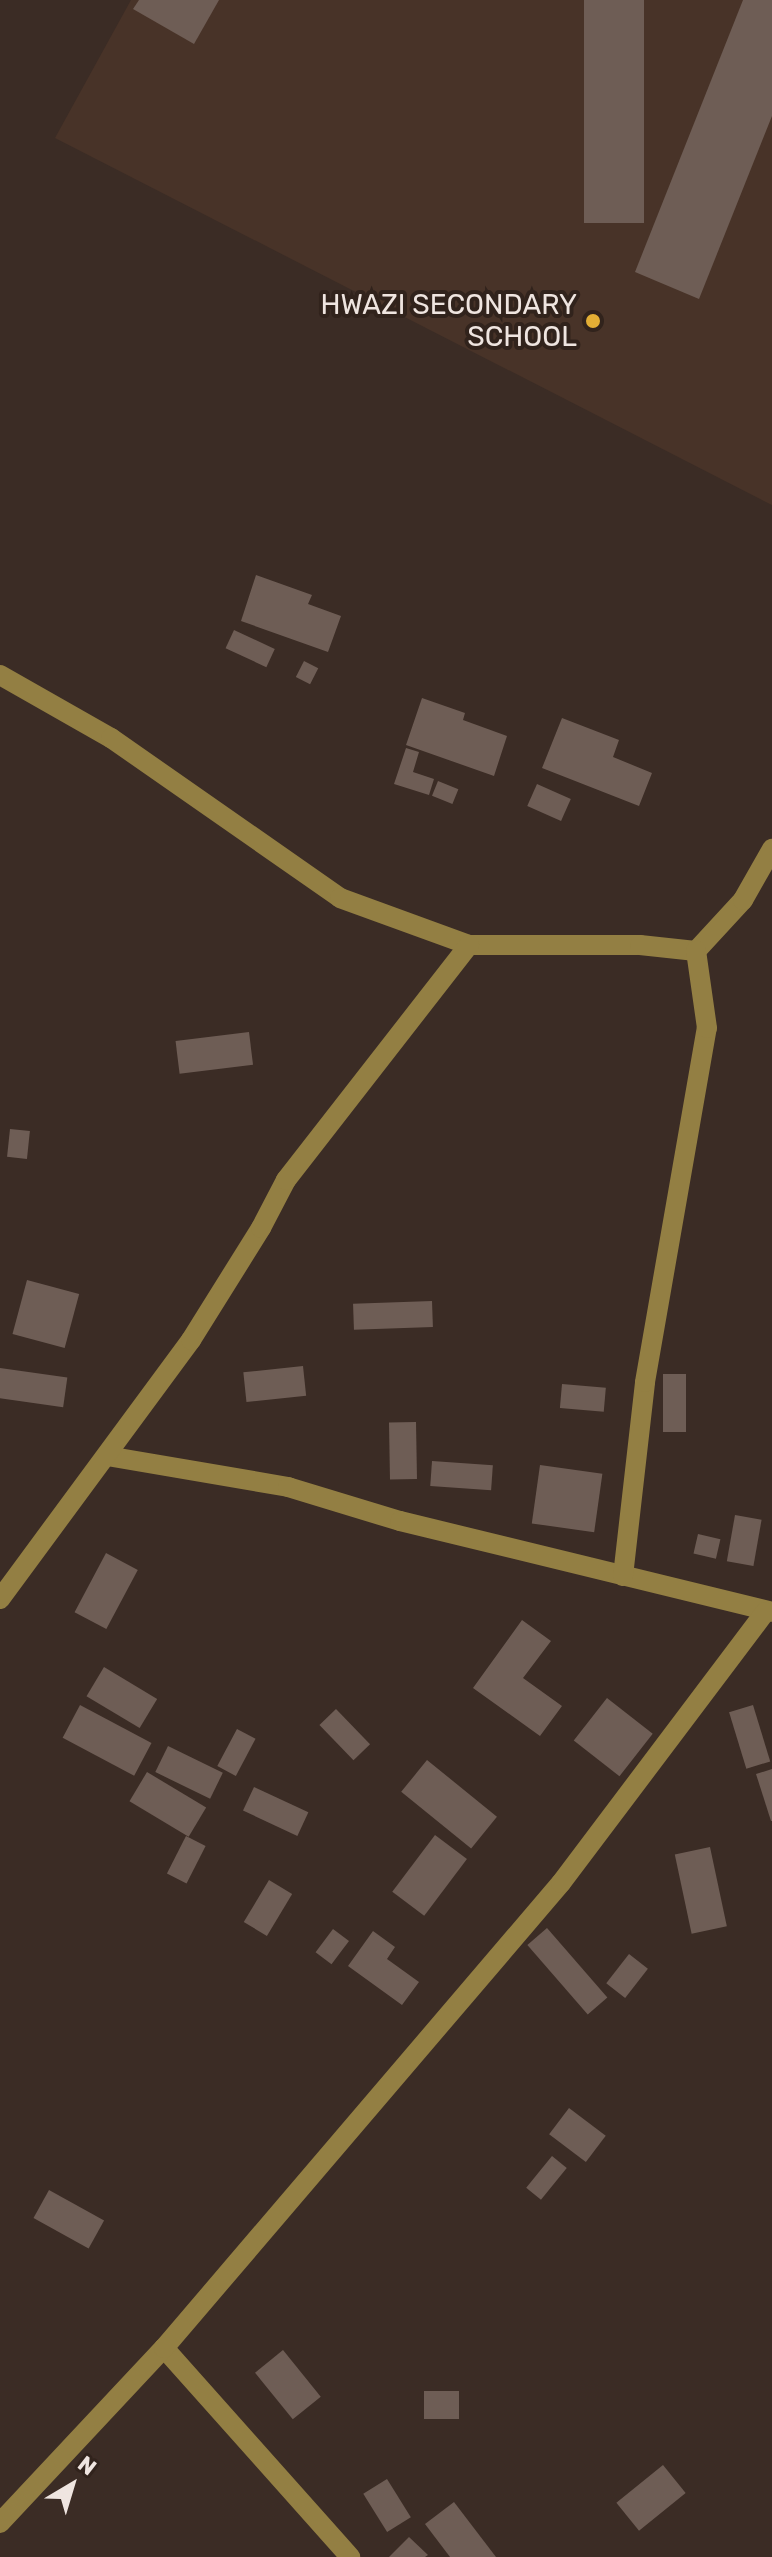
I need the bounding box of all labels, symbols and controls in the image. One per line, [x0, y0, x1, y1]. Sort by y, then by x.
place label: HWAZI SECONDARY SCHOOL [321, 288, 577, 354]
marker: HWAZI SECONDARY SCHOOL [584, 312, 602, 330]
north arrow [32, 2445, 112, 2525]
text: N [73, 2450, 102, 2481]

